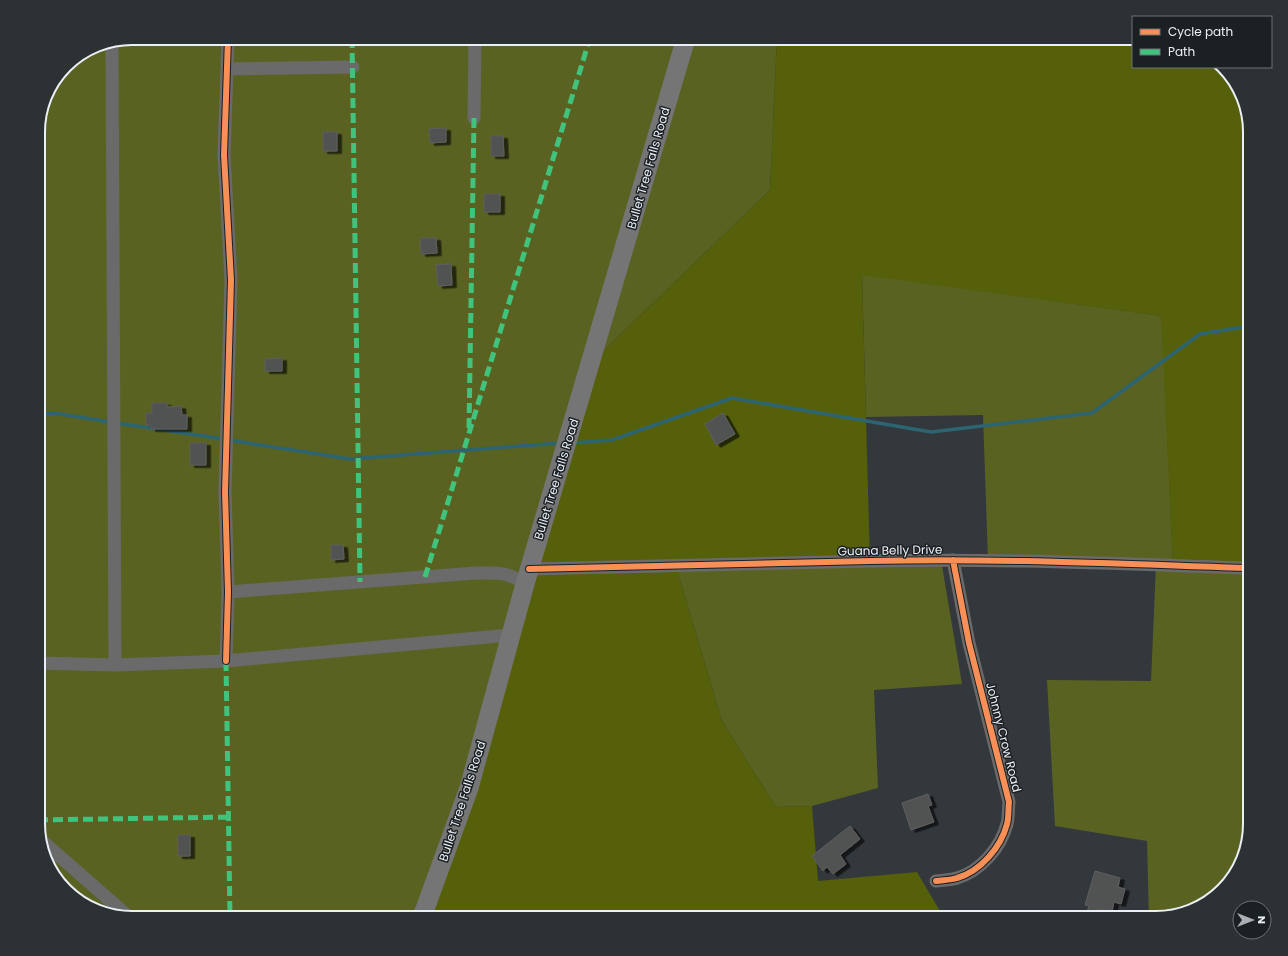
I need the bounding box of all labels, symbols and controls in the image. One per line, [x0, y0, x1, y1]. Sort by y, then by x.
legend [1132, 16, 1272, 68]
text: Cycle path [1168, 23, 1233, 40]
text: Path [1168, 43, 1195, 60]
street label: Bullet Tree Falls Road [622, 105, 674, 231]
street label: Bullet Tree Falls Road [529, 416, 583, 542]
street label: Guana Belly Drive [837, 541, 943, 559]
street label: Johnny Crow Road [982, 680, 1026, 794]
street label: Bullet Tree Falls Road [434, 739, 490, 863]
north arrow [1232, 900, 1272, 940]
text: N [1254, 916, 1270, 924]

